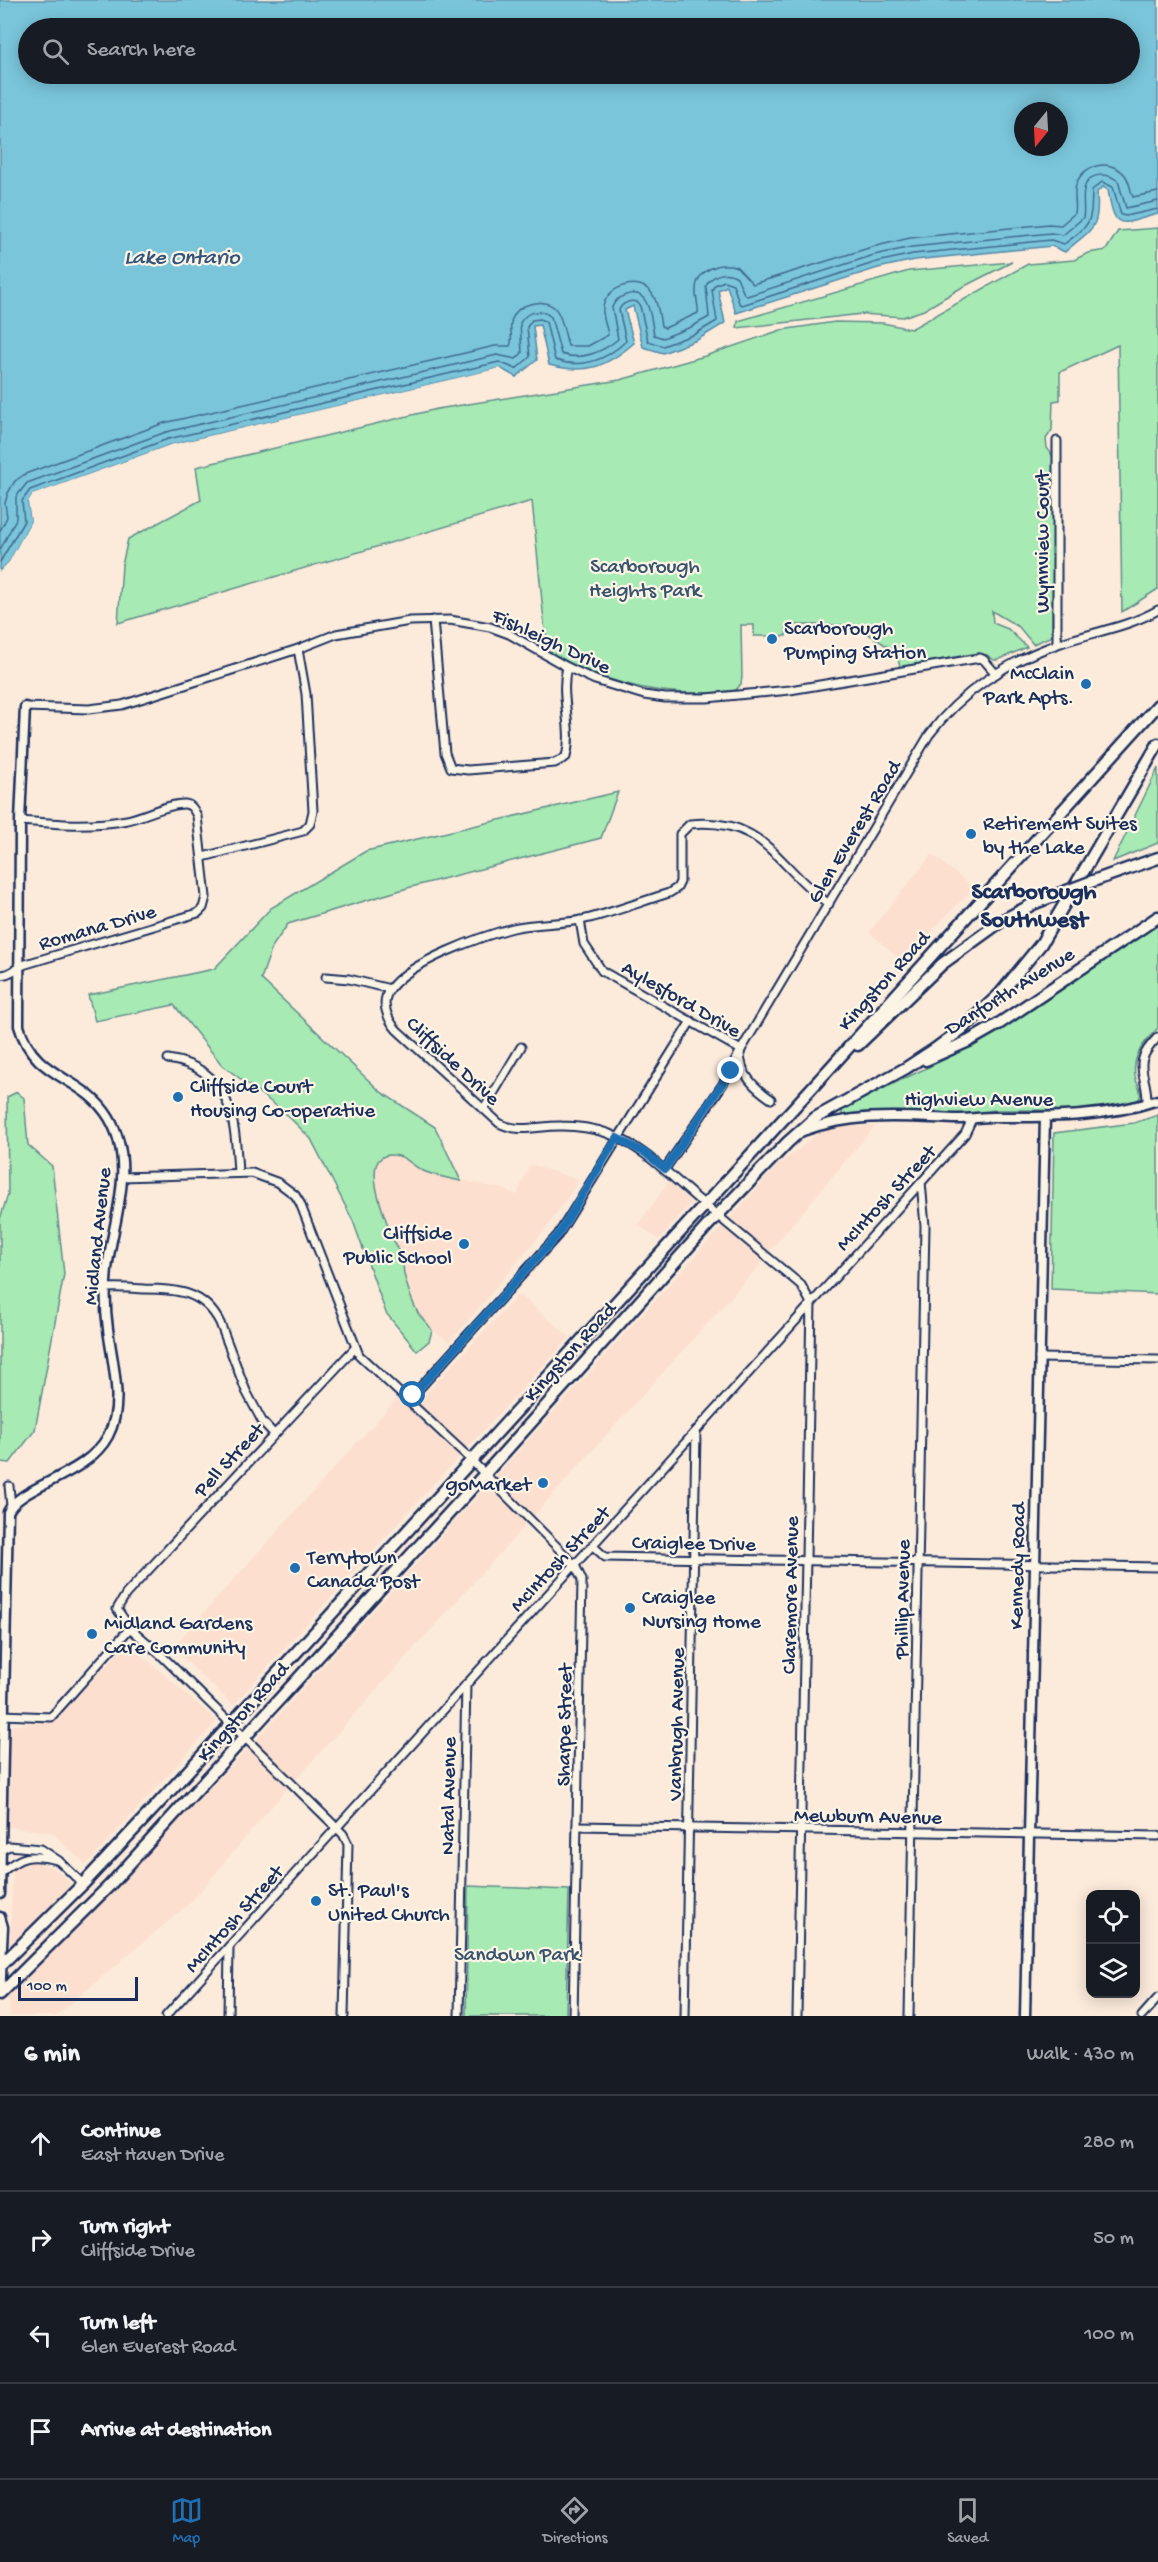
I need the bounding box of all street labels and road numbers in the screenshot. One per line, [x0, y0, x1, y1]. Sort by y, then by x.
street label: Wynnview Court [1032, 468, 1057, 613]
street label: Fishleigh Drive [486, 604, 615, 682]
street label: Glen Everest Road [803, 755, 909, 909]
street label: Romana Drive [36, 900, 161, 958]
street label: Kingston Road [834, 926, 938, 1038]
street label: Danforth Avenue [940, 943, 1081, 1044]
street label: Aylesford Drive [616, 957, 745, 1046]
street label: Cliffside Drive [399, 1013, 505, 1113]
street label: Highview Avenue [905, 1089, 1055, 1114]
street label: McIntosh Street [832, 1139, 945, 1258]
street label: Midland Avenue [80, 1165, 119, 1306]
street label: Kingston Road [520, 1297, 624, 1409]
street label: Pell Street [189, 1417, 273, 1505]
street label: McIntosh Street [506, 1500, 619, 1619]
street label: Kennedy Road [1006, 1501, 1033, 1630]
street label: Claremore Avenue [779, 1515, 806, 1674]
street label: Craiglee Drive [632, 1532, 757, 1559]
street label: Phillip Avenue [891, 1538, 918, 1660]
street label: Vanbrugh Avenue [665, 1646, 692, 1802]
street label: Kingston Road [193, 1657, 297, 1769]
street label: Sharpe Street [553, 1661, 580, 1786]
street label: Natal Avenue [437, 1736, 464, 1855]
street label: Mewburn Avenue [794, 1805, 943, 1832]
street label: McIntosh Street [181, 1860, 292, 1979]

